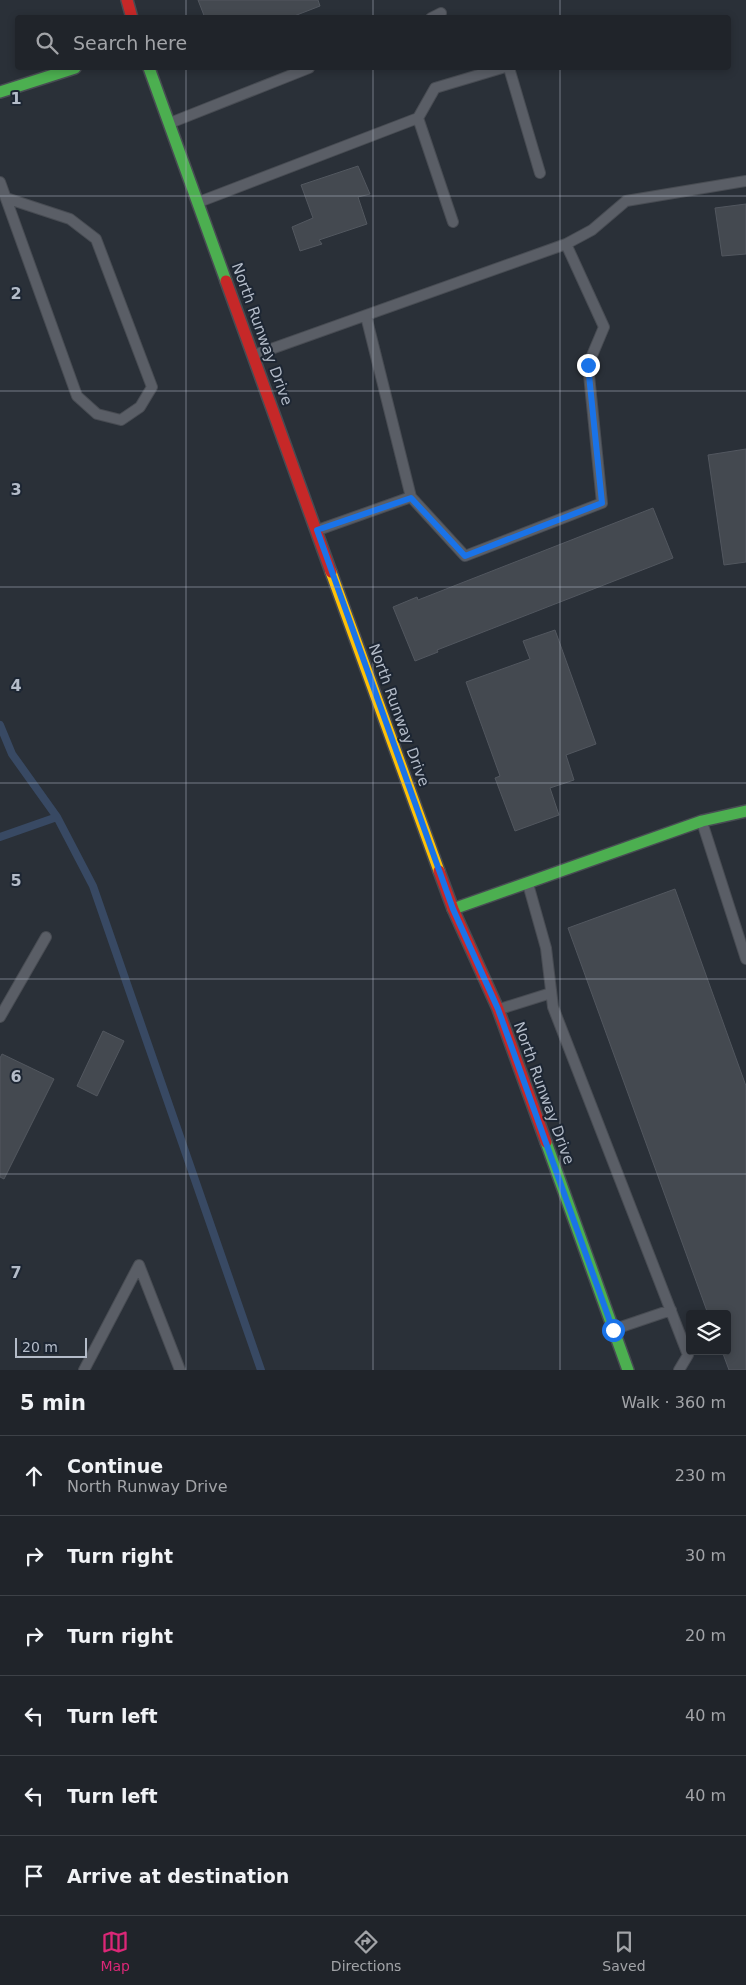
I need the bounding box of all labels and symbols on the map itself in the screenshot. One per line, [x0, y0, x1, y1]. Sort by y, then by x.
text: 1 [10, 89, 22, 108]
street label: North Runway Drive [228, 260, 296, 408]
text: 2 [10, 284, 22, 303]
route end [577, 354, 600, 377]
text: 3 [10, 480, 22, 499]
street label: North Runway Drive [365, 641, 433, 789]
text: 4 [10, 676, 22, 695]
text: 5 [10, 871, 22, 890]
street label: North Runway Drive [510, 1019, 578, 1167]
text: 6 [10, 1067, 22, 1086]
text: 7 [10, 1263, 22, 1282]
route start [602, 1319, 625, 1342]
scale bar [15, 1335, 88, 1358]

